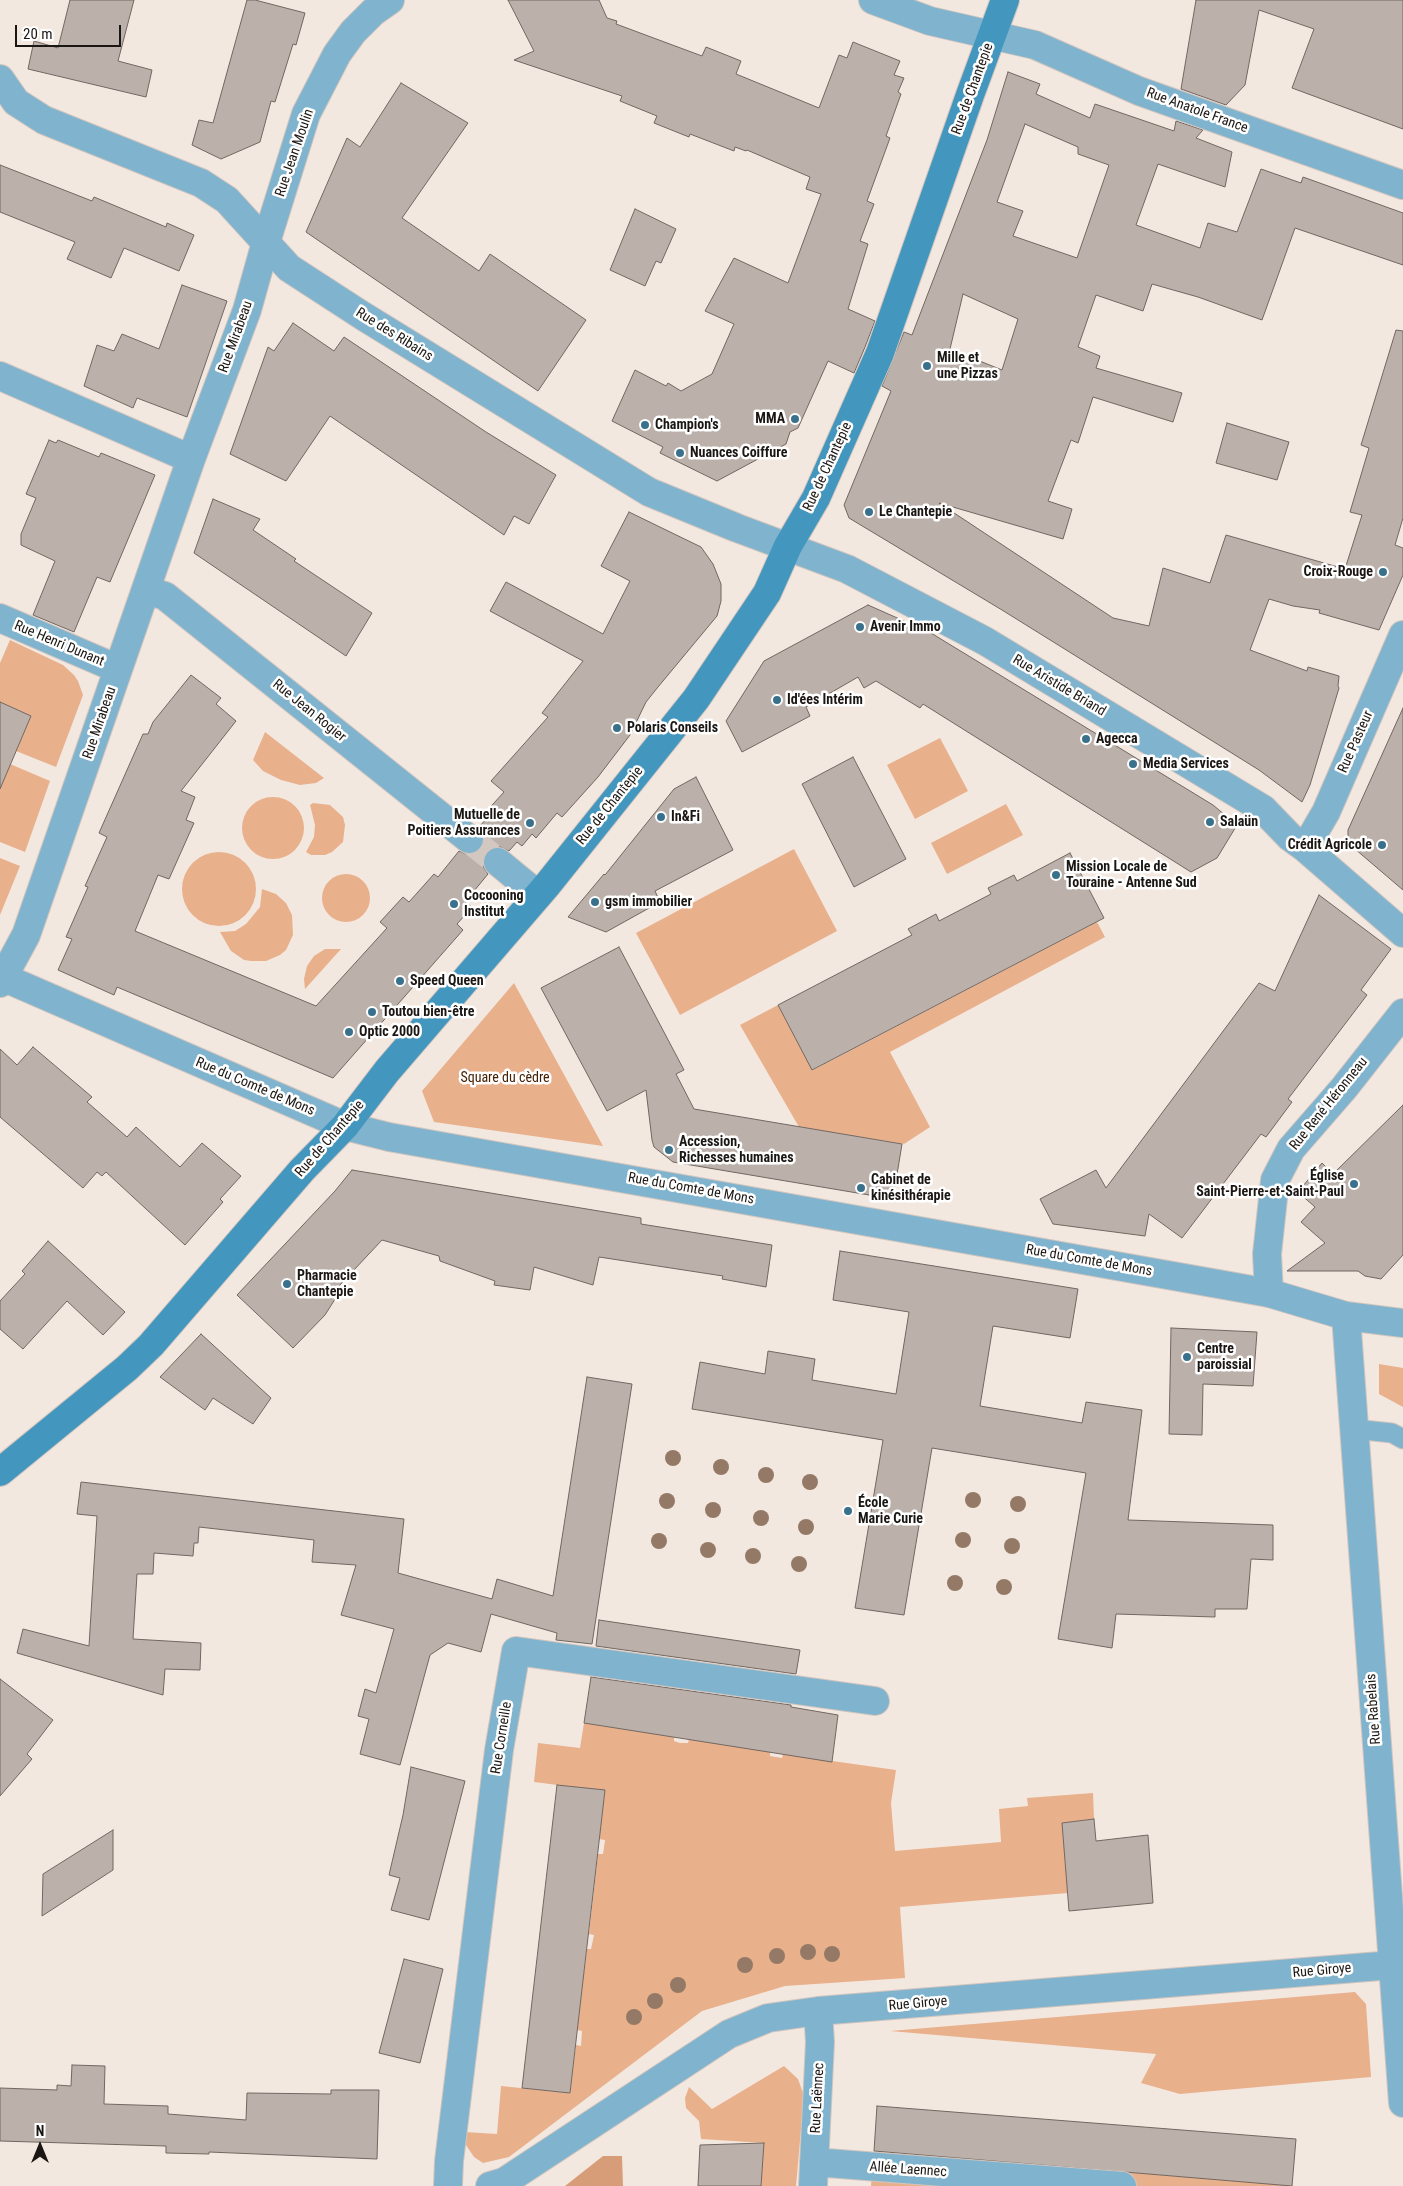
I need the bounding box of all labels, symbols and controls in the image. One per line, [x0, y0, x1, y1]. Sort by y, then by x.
scale bar [18, 15, 124, 47]
text: 20 m [23, 25, 53, 43]
street label: Rue de Chantepie [949, 41, 997, 137]
street label: Rue Anatole France [1144, 85, 1250, 137]
street label: Rue Jean Moulin [272, 107, 318, 199]
street label: Rue Mirabeau [215, 299, 257, 375]
street label: Rue des Ribains [352, 305, 436, 365]
place label: Mille et une Pizzas [937, 350, 998, 382]
marker: Mille et une Pizzas [921, 360, 933, 372]
place label: MMA [755, 411, 785, 427]
marker: MMA [789, 413, 801, 425]
place label: Champion's [655, 417, 719, 433]
marker: Champion's [639, 419, 651, 431]
street label: Rue de Chantepie [800, 420, 856, 514]
place label: Nuances Coiffure [690, 445, 787, 461]
marker: Nuances Coiffure [674, 447, 686, 459]
place label: Le Chantepie [879, 504, 952, 520]
marker: Le Chantepie [863, 506, 875, 518]
place label: Croix-Rouge [1303, 564, 1373, 580]
marker: Croix-Rouge [1377, 566, 1389, 578]
street label: Rue Henri Dunant [12, 618, 106, 670]
place label: Avenir Immo [870, 619, 941, 635]
marker: Avenir Immo [854, 621, 866, 633]
street label: Rue Aristide Briand [1009, 652, 1109, 720]
street label: Rue Jean Rogier [269, 676, 349, 746]
street label: Rue Mirabeau [80, 685, 120, 761]
place label: Id'ées Intérim [787, 692, 863, 708]
marker: Id'ées Intérim [771, 694, 783, 706]
street label: Rue Pasteur [1335, 708, 1377, 776]
place label: Polaris Conseils [627, 720, 718, 736]
marker: Polaris Conseils [611, 722, 623, 734]
place label: Agecca [1096, 731, 1138, 747]
marker: Agecca [1080, 733, 1092, 745]
place label: Media Services [1143, 756, 1229, 772]
marker: Media Services [1127, 758, 1139, 770]
street label: Rue de Chantepie [573, 763, 647, 849]
place label: Mutuelle de Poitiers Assurances [408, 807, 520, 840]
place label: In&Fi [671, 809, 700, 825]
marker: In&Fi [655, 811, 667, 823]
place label: Salaün [1220, 814, 1258, 830]
marker: Salaün [1204, 816, 1216, 828]
marker: Mutuelle de Poitiers Assurances [524, 817, 536, 829]
place label: Crédit Agricole [1288, 837, 1372, 853]
marker: Crédit Agricole [1376, 839, 1388, 851]
place label: Mission Locale de Touraine - Antenne Sud [1066, 859, 1197, 892]
marker: Mission Locale de Touraine - Antenne Sud [1050, 869, 1062, 881]
place label: Cocooning Institut [464, 888, 524, 920]
place label: gsm immobilier [605, 894, 692, 910]
marker: gsm immobilier [589, 896, 601, 908]
marker: Cocooning Institut [448, 898, 460, 910]
place label: Speed Queen [410, 973, 484, 989]
marker: Speed Queen [394, 975, 406, 987]
place label: Toutou bien-être [382, 1004, 475, 1020]
marker: Toutou bien-être [366, 1006, 378, 1018]
place label: Optic 2000 [359, 1024, 420, 1040]
marker: Optic 2000 [343, 1026, 355, 1038]
street label: Rue du Comte de Mons [193, 1054, 317, 1120]
street label: Rue René Héronneau [1286, 1054, 1372, 1154]
park label: Square du cèdre [460, 1070, 550, 1086]
street label: Rue de Chantepie [292, 1097, 368, 1181]
place label: Accession, Richesses humaines [679, 1134, 794, 1166]
marker: Accession, Richesses humaines [663, 1144, 675, 1156]
place label: Église Saint-Pierre-et-Saint-Paul [1196, 1168, 1344, 1200]
street label: Rue du Comte de Mons [627, 1170, 755, 1208]
place label: Cabinet de kinésithérapie [871, 1172, 951, 1204]
marker: Église Saint-Pierre-et-Saint-Paul [1348, 1178, 1360, 1190]
marker: Cabinet de kinésithérapie [855, 1182, 867, 1194]
street label: Rue du Comte de Mons [1025, 1242, 1153, 1280]
place label: Pharmacie Chantepie [297, 1268, 357, 1300]
marker: Pharmacie Chantepie [281, 1278, 293, 1290]
place label: Centre paroissial [1197, 1341, 1252, 1374]
marker: Centre paroissial [1181, 1351, 1193, 1363]
place label: École Marie Curie [858, 1495, 923, 1528]
marker: École Marie Curie [842, 1505, 854, 1517]
street label: Rue Rabelais [1363, 1673, 1385, 1745]
street label: Rue Corneille [488, 1701, 516, 1775]
street label: Rue Giroye [1292, 1960, 1352, 1982]
street label: Rue Giroye [888, 1993, 948, 2015]
street label: Rue Laënnec [808, 2062, 828, 2134]
north arrow [15, 2121, 65, 2171]
text: N [36, 2123, 44, 2139]
street label: Allée Laennec [869, 2159, 947, 2181]

